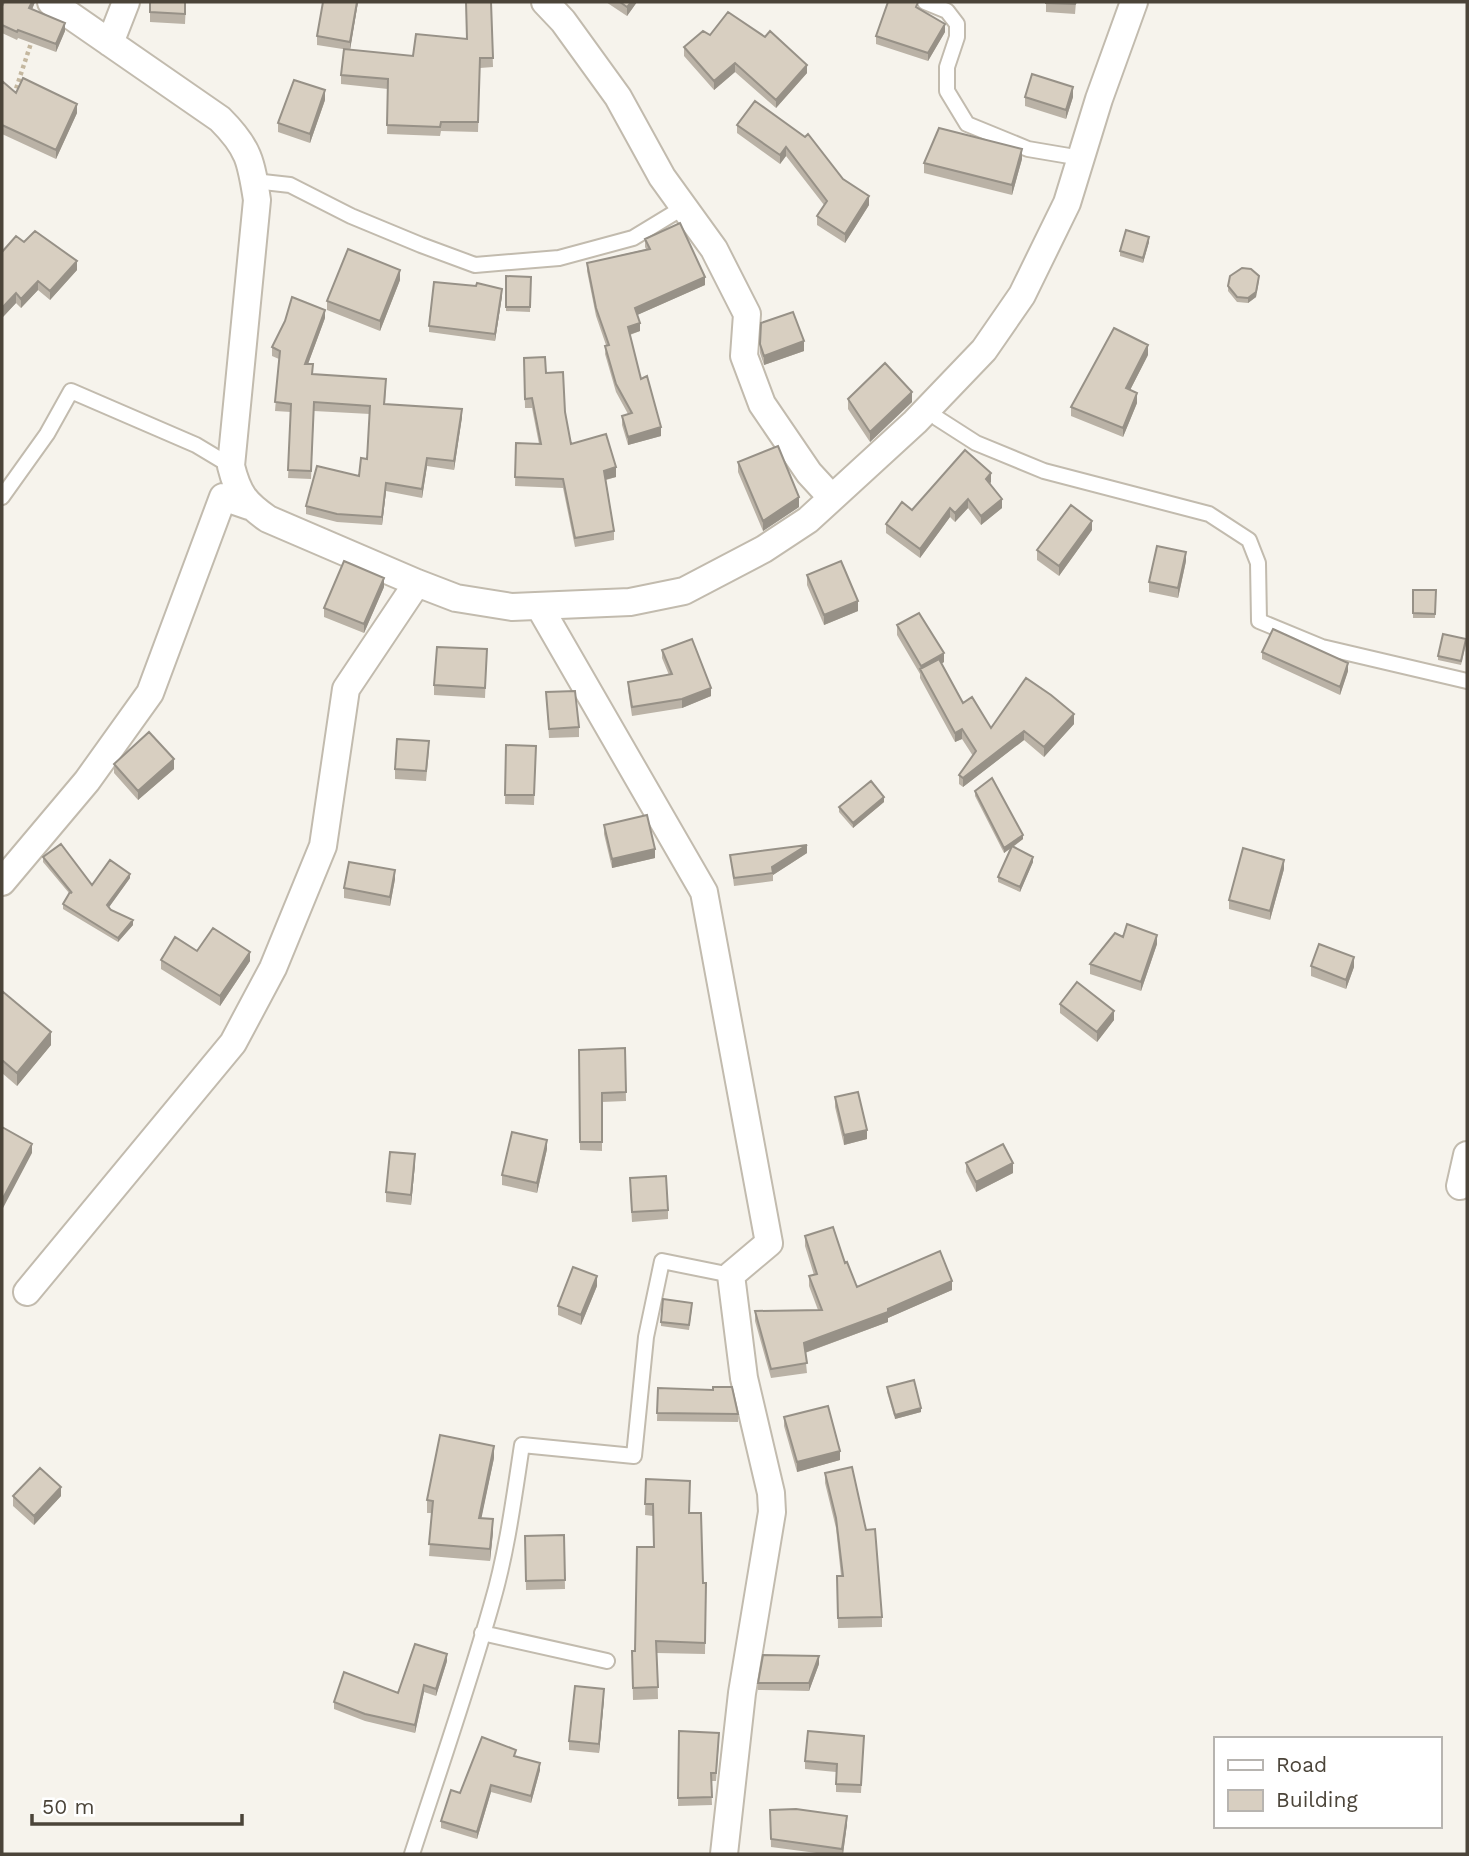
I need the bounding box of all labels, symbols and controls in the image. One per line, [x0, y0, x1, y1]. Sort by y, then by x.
legend [1214, 1737, 1441, 1828]
text: Road [1276, 1752, 1327, 1777]
scale bar [32, 1783, 242, 1827]
text: Building [1276, 1787, 1358, 1812]
text: 50 m [42, 1794, 94, 1819]

